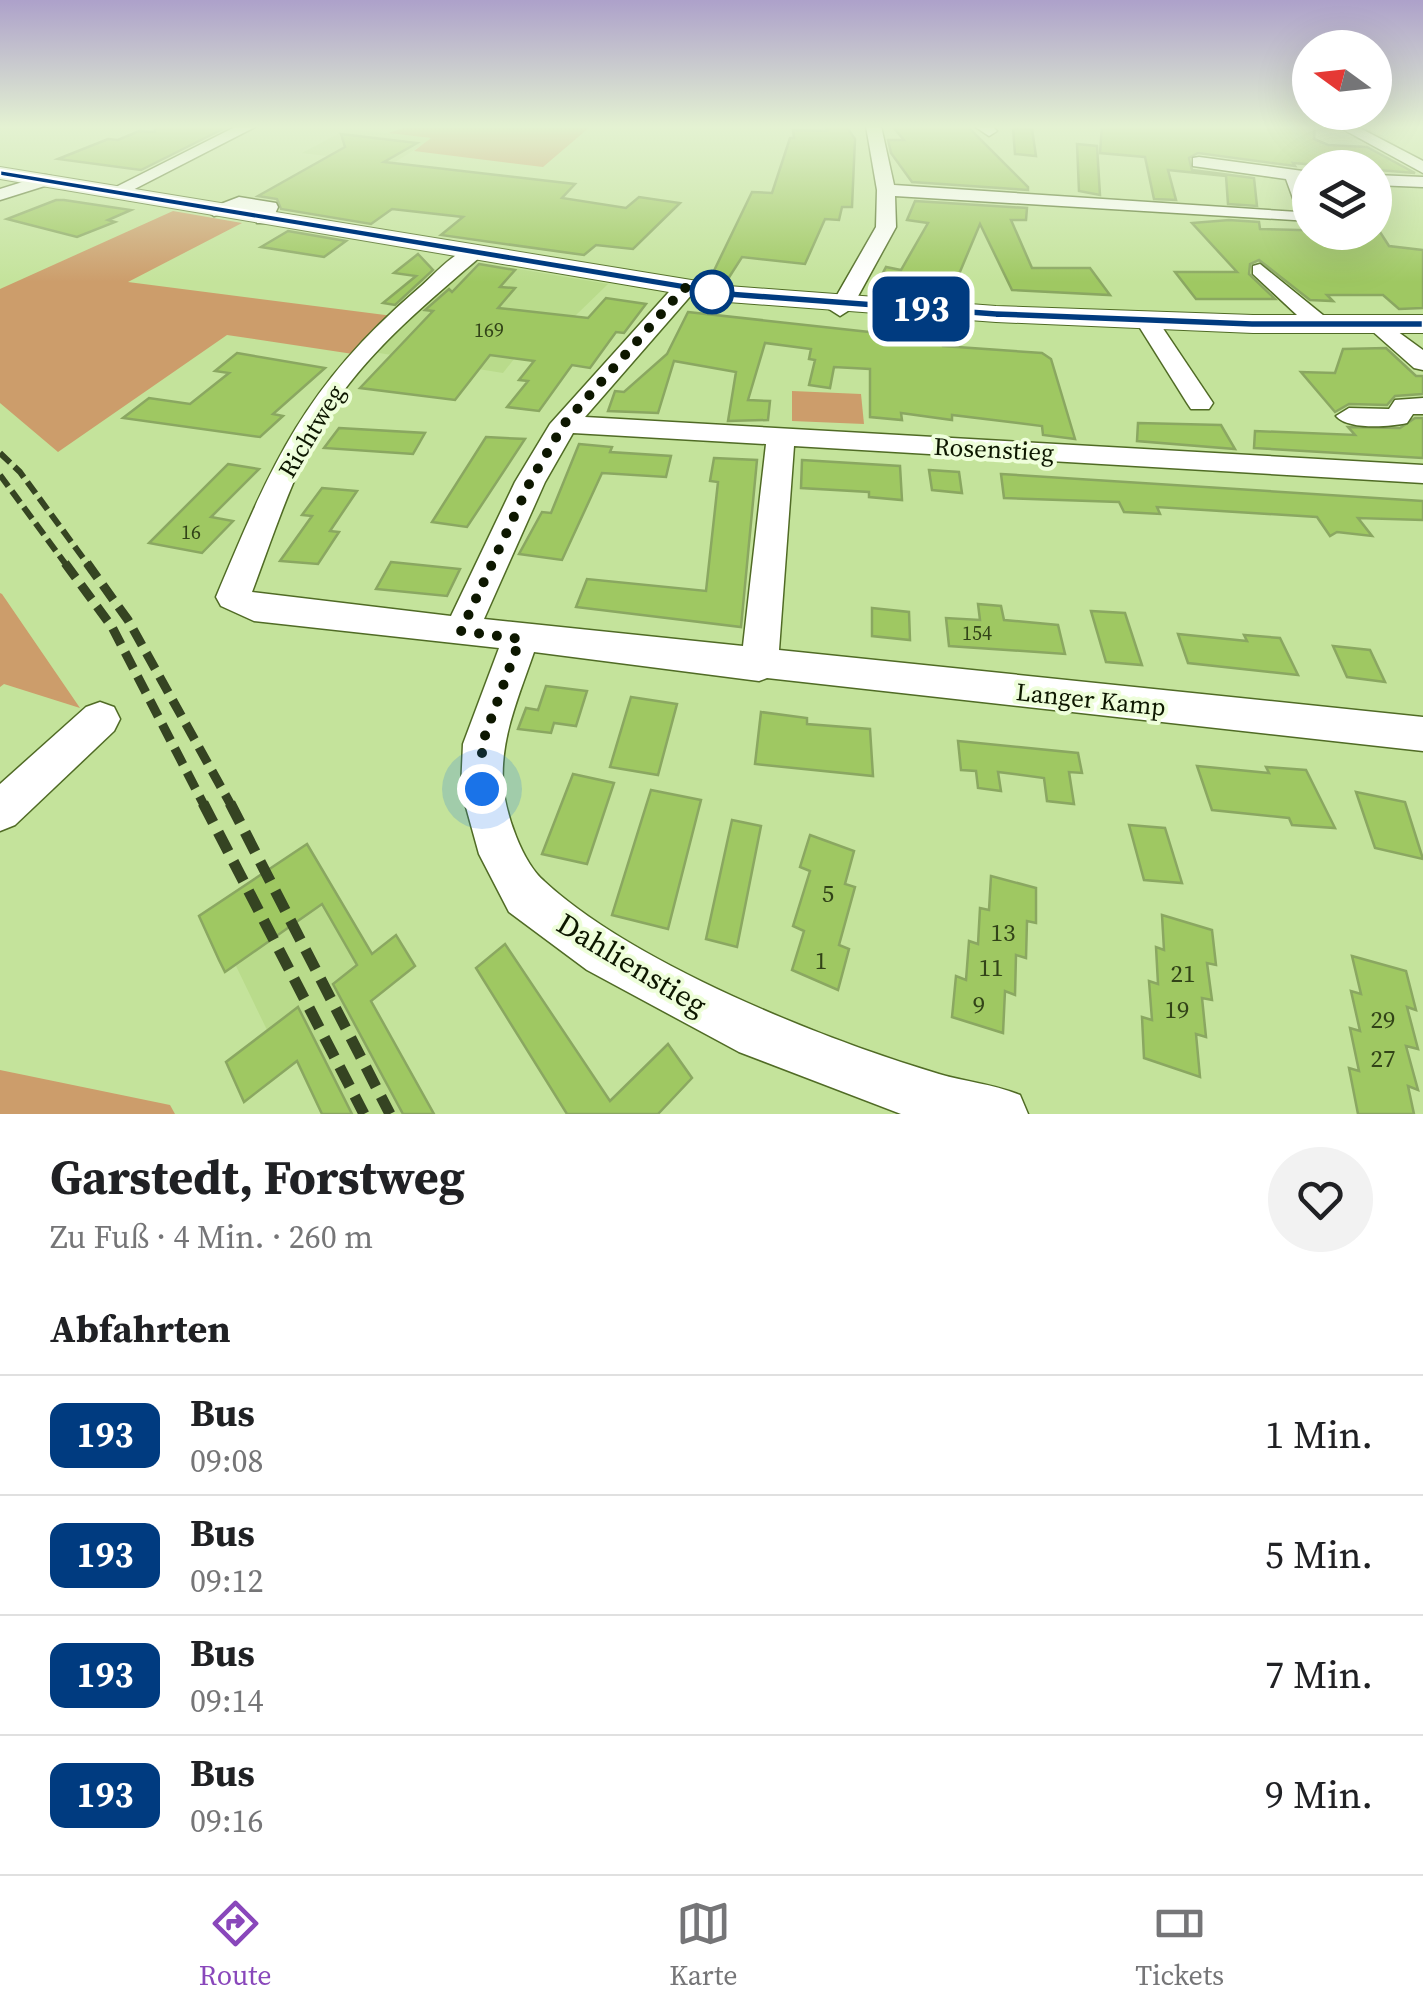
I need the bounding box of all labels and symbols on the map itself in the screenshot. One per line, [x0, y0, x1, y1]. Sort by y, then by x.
north arrow [1292, 30, 1392, 130]
unlabelled marker [691, 271, 733, 313]
line badge: 193 [864, 276, 978, 342]
house number: 169 [474, 316, 504, 344]
street label: Richtweg [270, 378, 352, 484]
street label: Rosenstieg [933, 429, 1055, 469]
house number: 16 [181, 518, 201, 546]
house number: 154 [962, 619, 992, 647]
street label: Langer Kamp [1015, 674, 1167, 724]
your location [457, 764, 507, 814]
house number: 5 [822, 876, 834, 910]
street label: Dahlienstieg [549, 903, 715, 1025]
house number: 13 [990, 915, 1016, 949]
house number: 1 [815, 943, 827, 977]
house number: 11 [978, 950, 1004, 984]
house number: 21 [1170, 956, 1196, 990]
house number: 9 [973, 987, 985, 1021]
house number: 19 [1164, 992, 1190, 1026]
house number: 29 [1370, 1002, 1396, 1036]
house number: 27 [1370, 1041, 1396, 1075]

